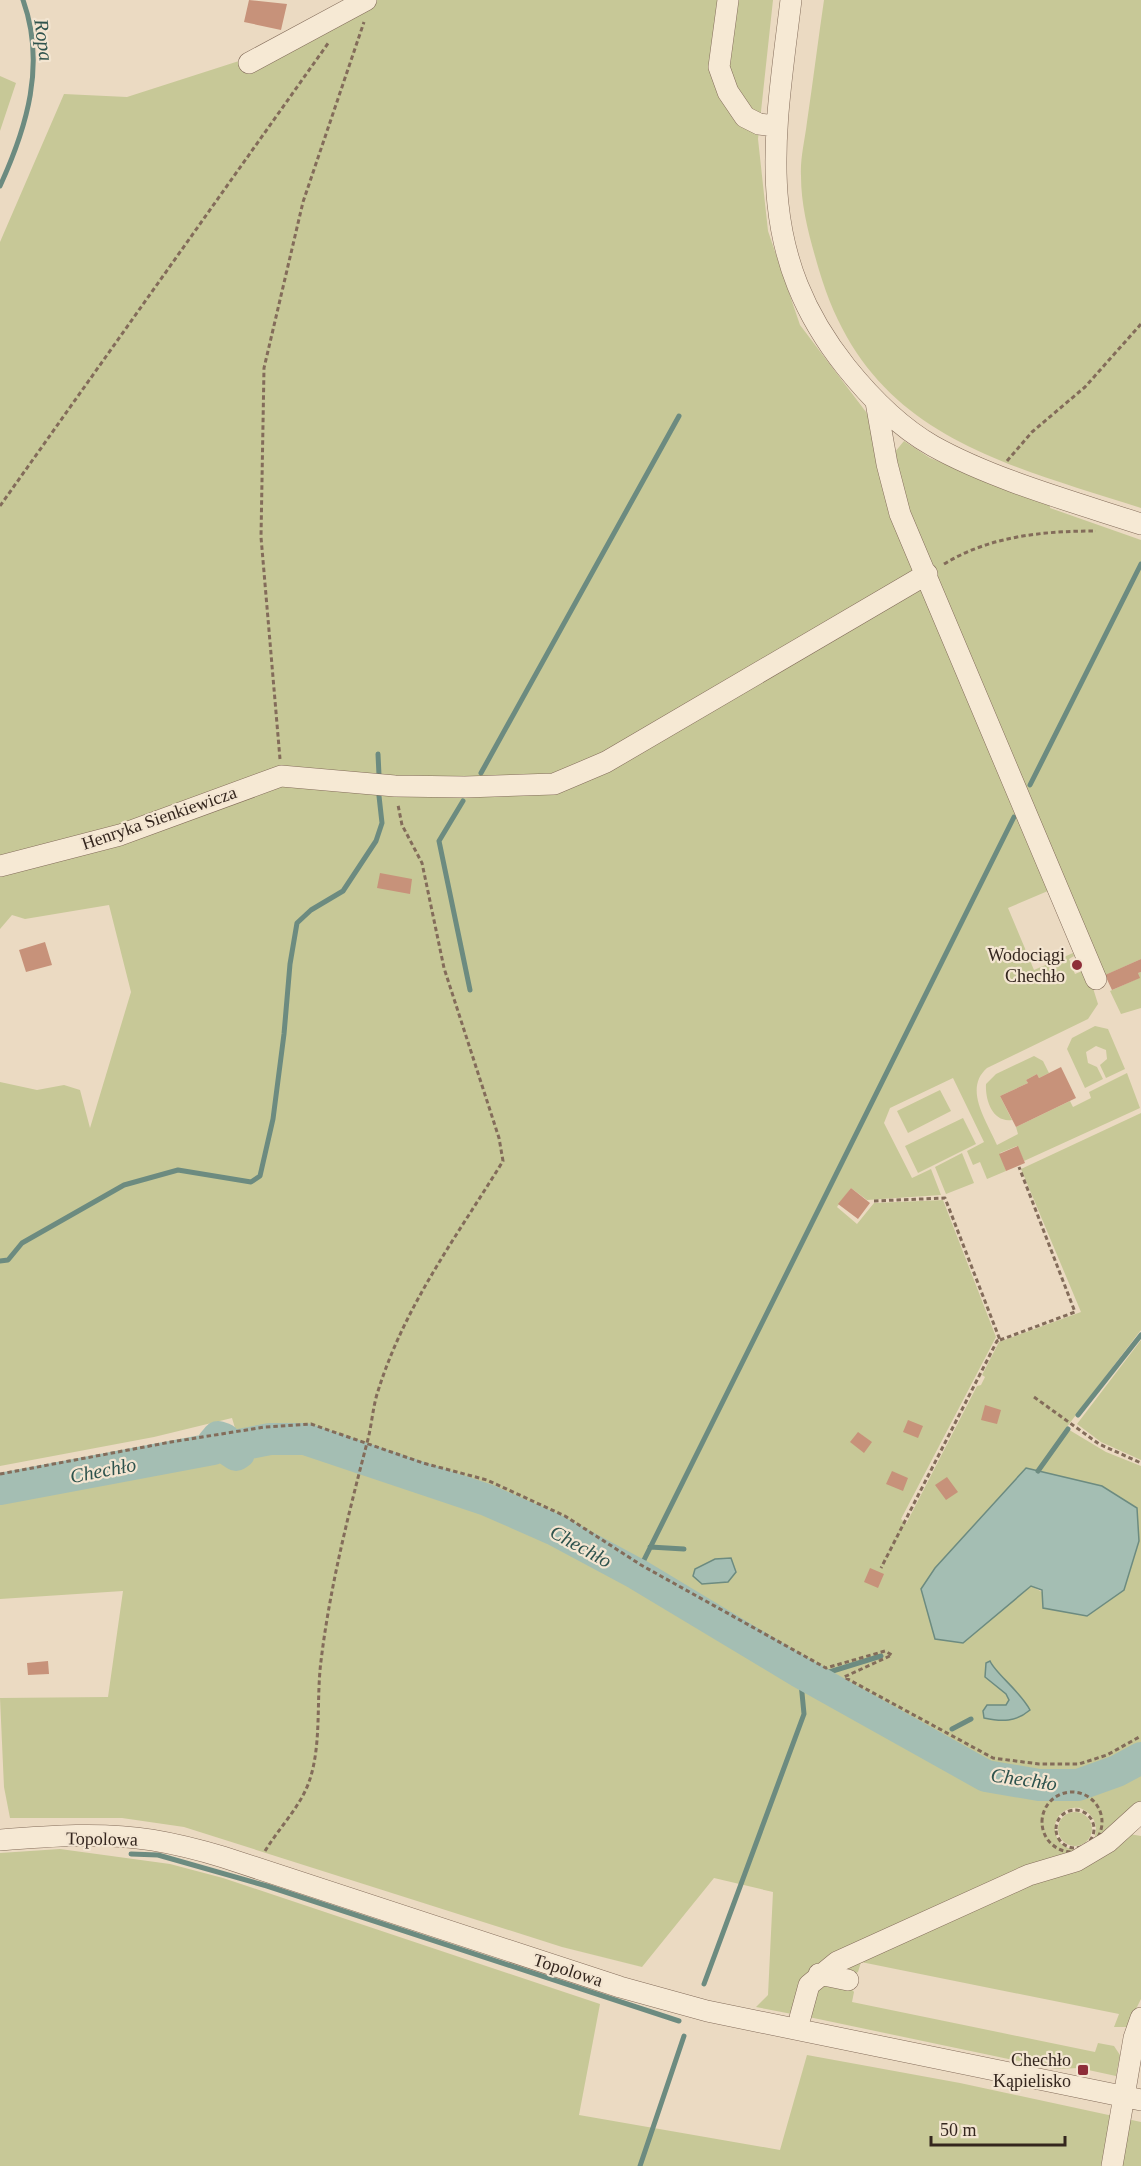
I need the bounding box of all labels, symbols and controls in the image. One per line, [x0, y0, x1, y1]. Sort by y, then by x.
water label: Ropa [29, 17, 58, 63]
street label: Henryka Sienkiewicza [79, 782, 239, 854]
place label: Wodociągi Chechło [987, 945, 1065, 986]
marker: Wodociągi Chechło [1070, 958, 1084, 972]
water label: Chechło [68, 1453, 138, 1487]
water label: Chechło [547, 1520, 615, 1572]
water label: Chechło [989, 1763, 1059, 1795]
street label: Topolowa [66, 1828, 138, 1850]
street label: Topolowa [531, 1949, 605, 1991]
place label: Chechło Kąpielisko [993, 2050, 1071, 2091]
marker: Chechło Kąpielisko [1076, 2063, 1090, 2077]
scale bar [931, 2109, 1064, 2147]
text: 50 m [940, 2120, 977, 2140]

